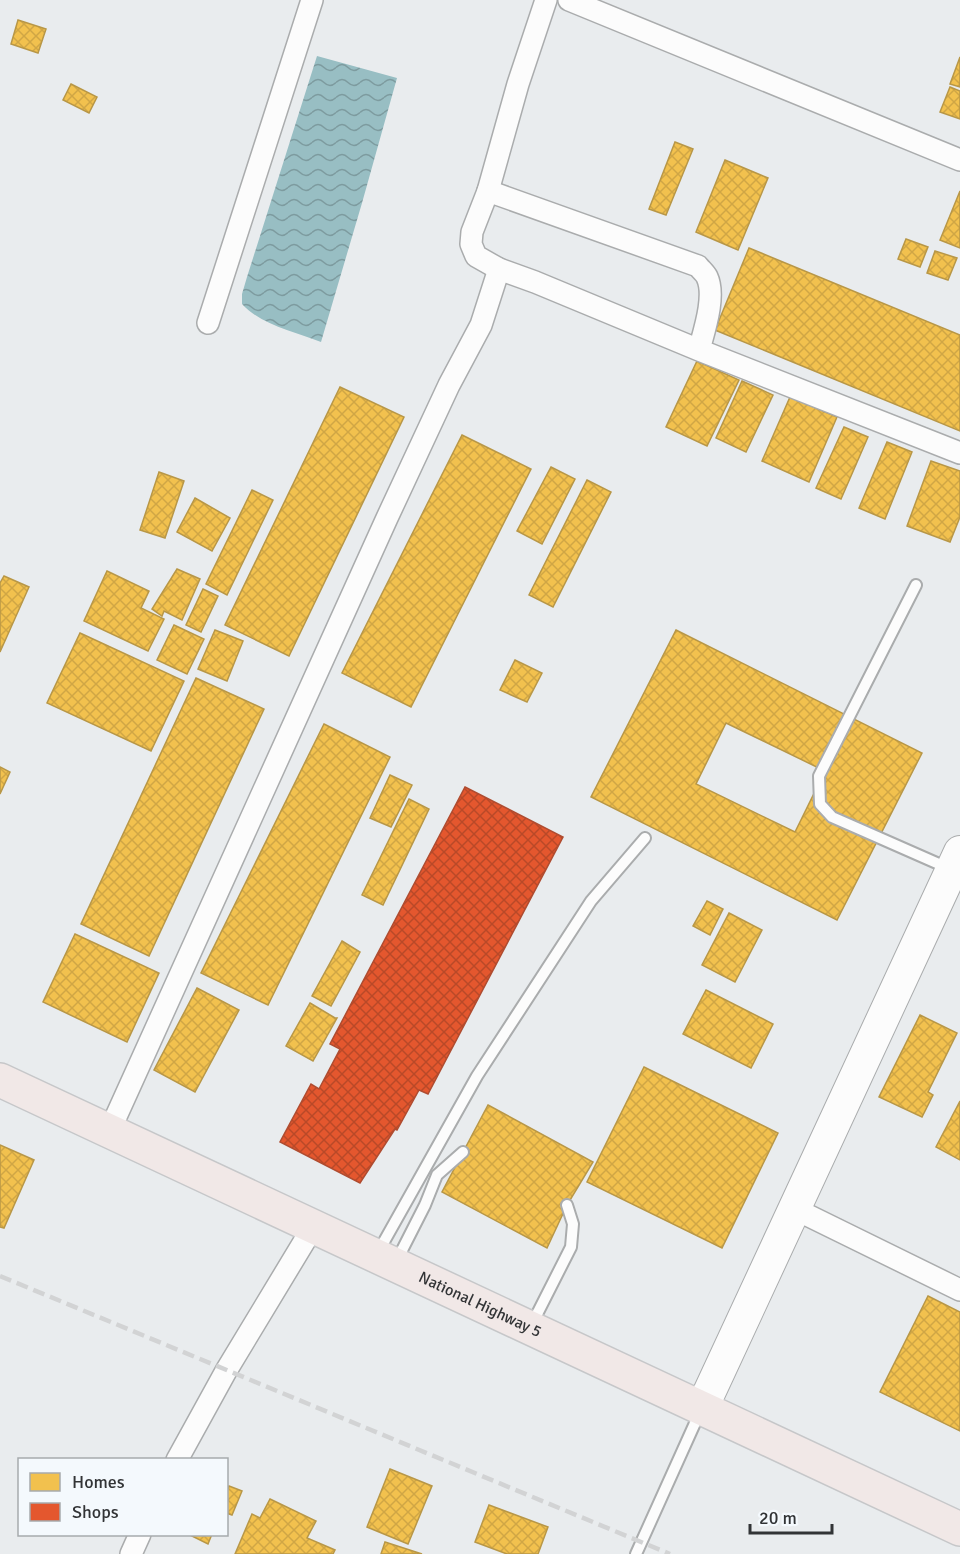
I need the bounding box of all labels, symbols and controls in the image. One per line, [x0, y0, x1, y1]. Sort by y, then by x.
street label: National Highway 5 [415, 1267, 545, 1342]
legend [18, 1458, 228, 1536]
text: Homes [72, 1471, 125, 1493]
scale bar [750, 1497, 832, 1535]
text: Shops [72, 1501, 119, 1523]
text: 20 m [759, 1507, 797, 1529]

